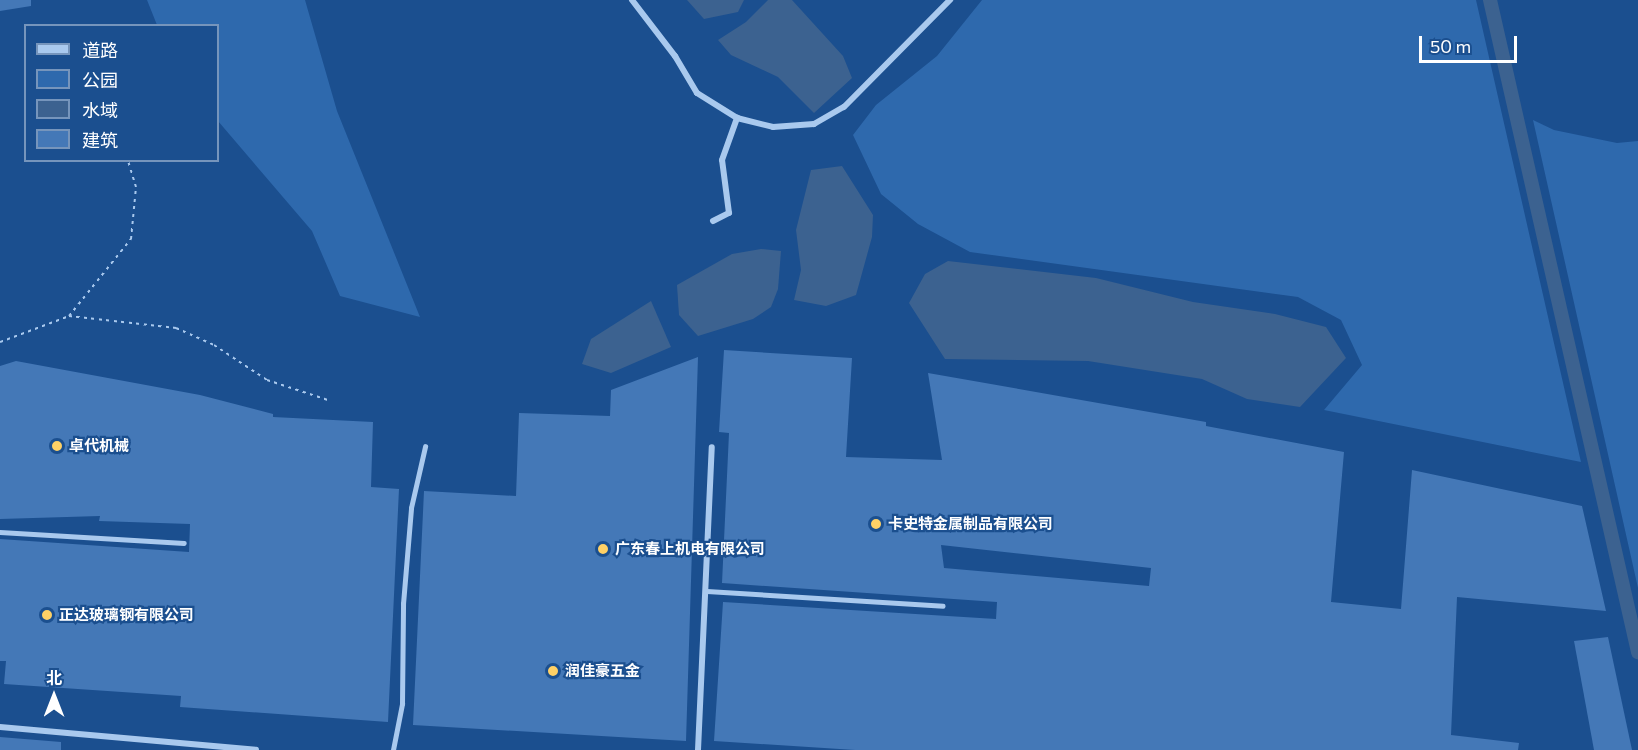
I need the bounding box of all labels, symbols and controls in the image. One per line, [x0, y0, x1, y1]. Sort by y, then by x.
legend [24, 24, 219, 162]
scale bar [1422, 24, 1520, 62]
text: 50 m [1430, 35, 1471, 57]
text: 道路 [82, 39, 118, 61]
text: 公园 [82, 69, 118, 91]
text: 水域 [82, 99, 118, 121]
text: 建筑 [82, 129, 118, 151]
place label: 卓代机械 [69, 437, 129, 455]
marker: 卓代机械 [50, 439, 64, 453]
place label: 卡史特金属制品有限公司 [888, 515, 1053, 533]
marker: 卡史特金属制品有限公司 [869, 517, 883, 531]
place label: 广东春上机电有限公司 [615, 540, 765, 558]
marker: 广东春上机电有限公司 [596, 542, 610, 556]
place label: 正达玻璃钢有限公司 [59, 606, 194, 624]
marker: 正达玻璃钢有限公司 [40, 608, 54, 622]
place label: 润佳豪五金 [565, 662, 640, 680]
marker: 润佳豪五金 [546, 664, 560, 678]
north arrow [24, 666, 84, 726]
text: 北 [46, 668, 62, 687]

